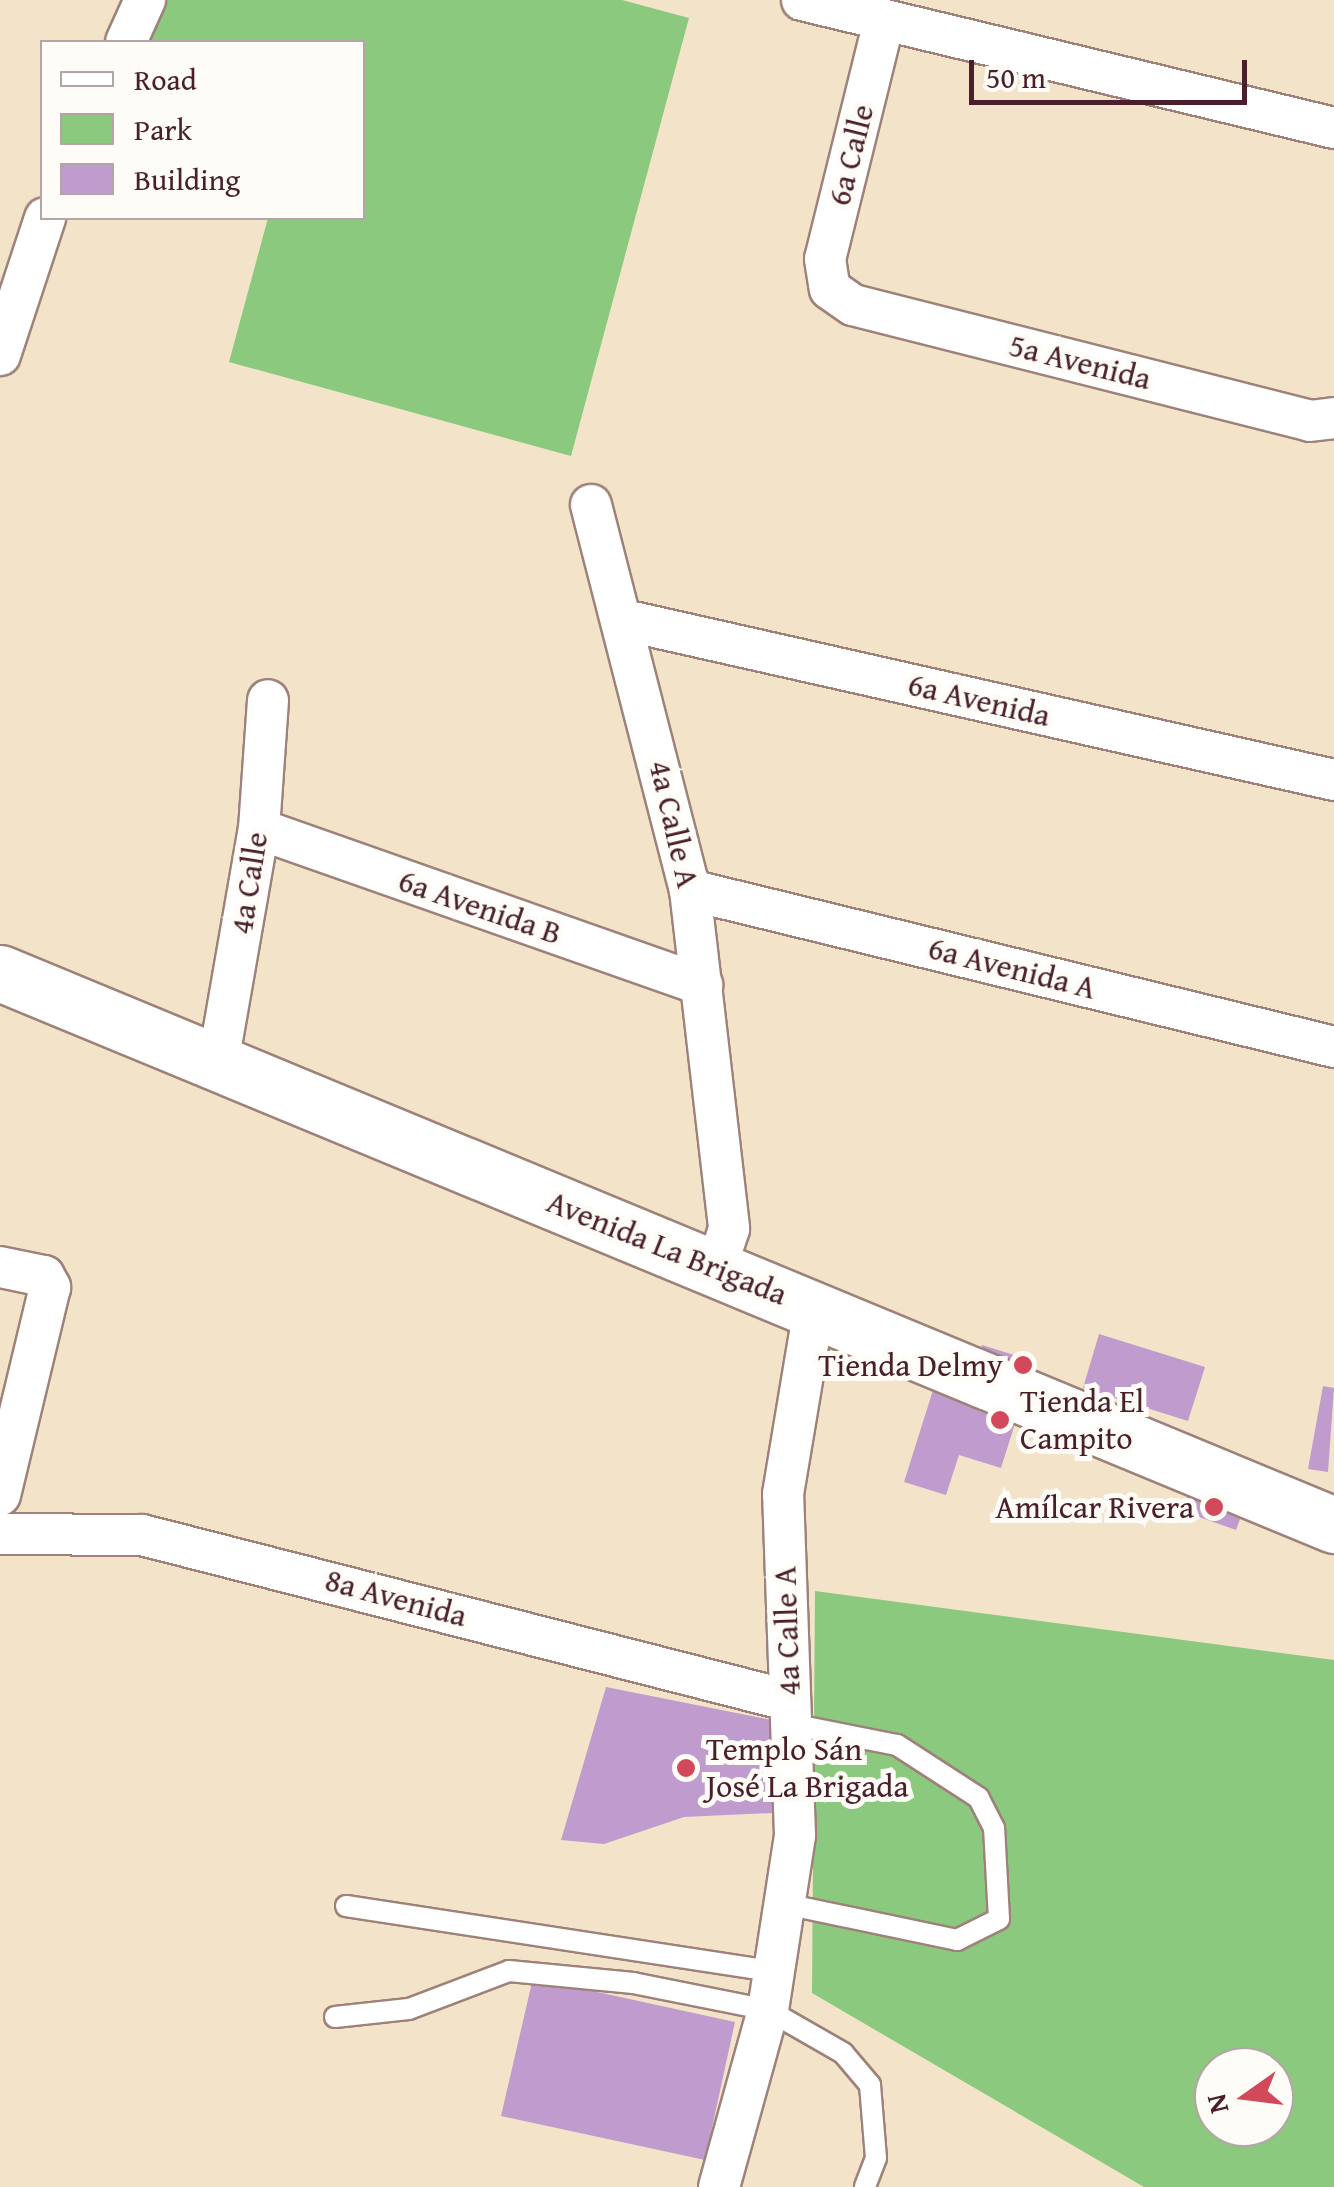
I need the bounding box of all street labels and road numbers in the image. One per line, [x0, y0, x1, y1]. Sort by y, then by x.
street label: 6a Calle [820, 100, 882, 210]
street label: 5a Avenida [1005, 326, 1155, 398]
street label: 6a Avenida [904, 665, 1054, 735]
street label: 4a Calle A [641, 757, 707, 891]
street label: 4a Calle [222, 829, 276, 937]
street label: 6a Avenida B [393, 861, 567, 953]
street label: 6a Avenida A [924, 929, 1100, 1007]
street label: Avenida La Brigada [541, 1182, 793, 1314]
street label: 8a Avenida [321, 1561, 471, 1635]
street label: 4a Calle A [766, 1566, 808, 1696]

